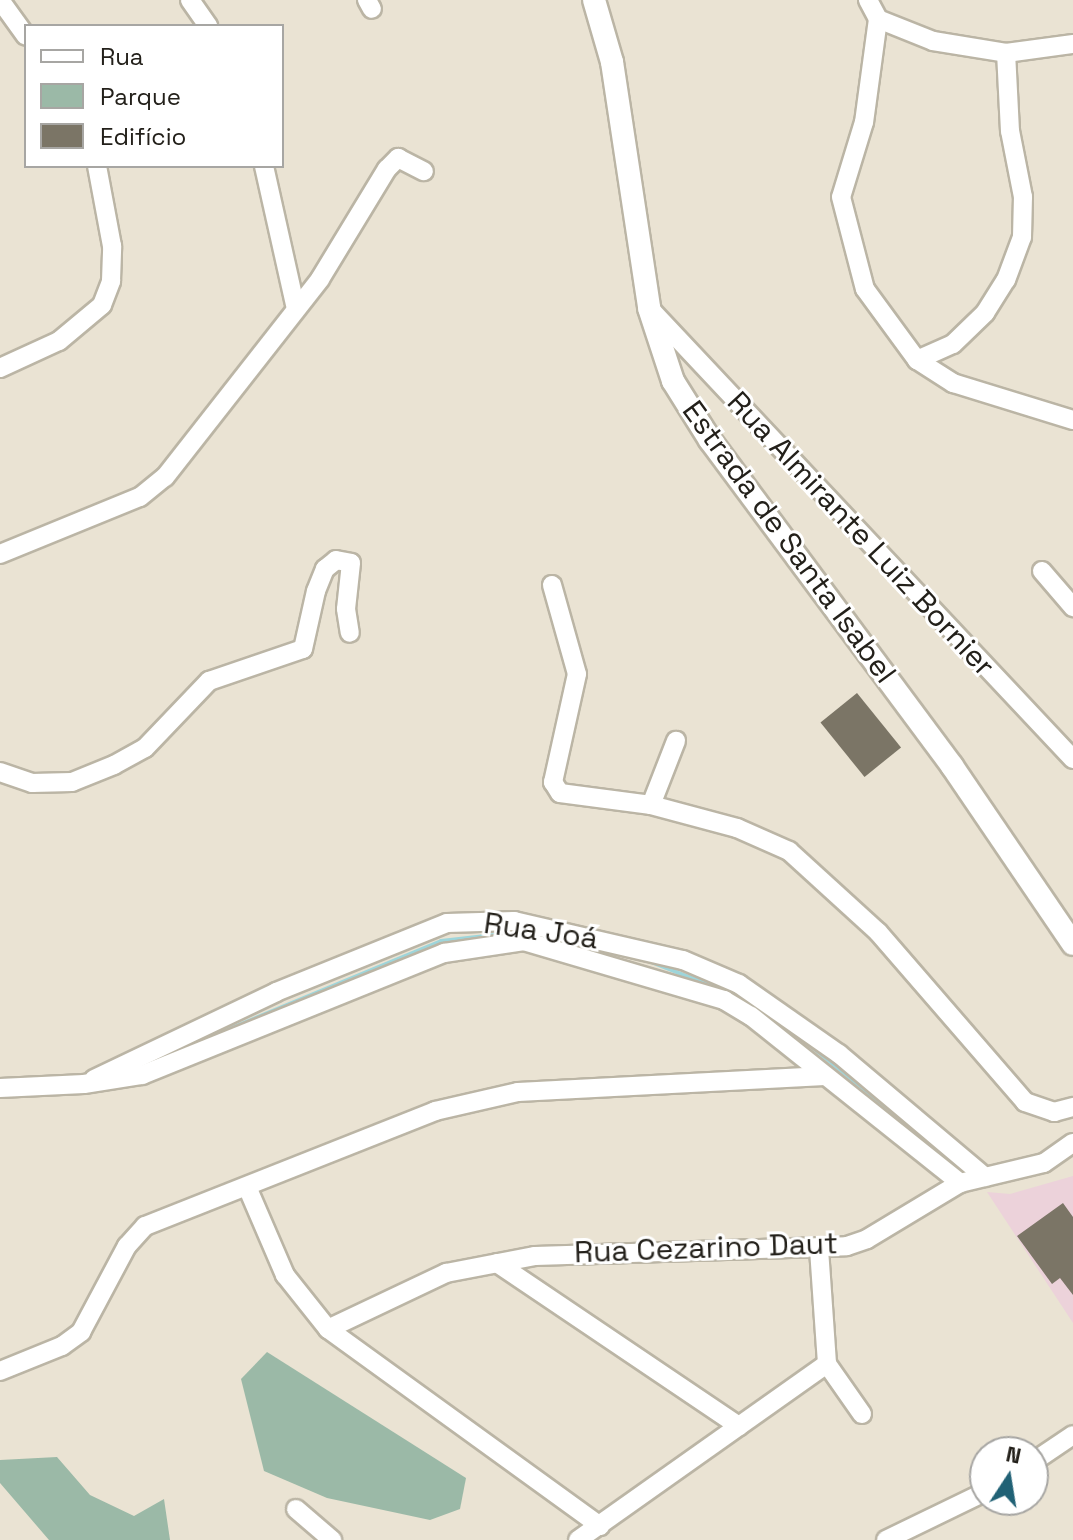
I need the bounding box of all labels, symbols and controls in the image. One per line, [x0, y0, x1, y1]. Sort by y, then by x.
legend [24, 24, 284, 168]
text: Rua [100, 41, 144, 72]
text: Parque [100, 81, 181, 112]
text: Edifício [100, 121, 186, 152]
street label: Rua Almirante Luiz Bornier [720, 384, 1002, 684]
street label: Estrada de Santa Isabel [675, 394, 903, 690]
street label: Rua Joá [482, 905, 600, 957]
street label: Rua Cezarino Daut [574, 1225, 838, 1271]
north arrow [969, 1436, 1049, 1516]
text: N [1003, 1439, 1024, 1470]

